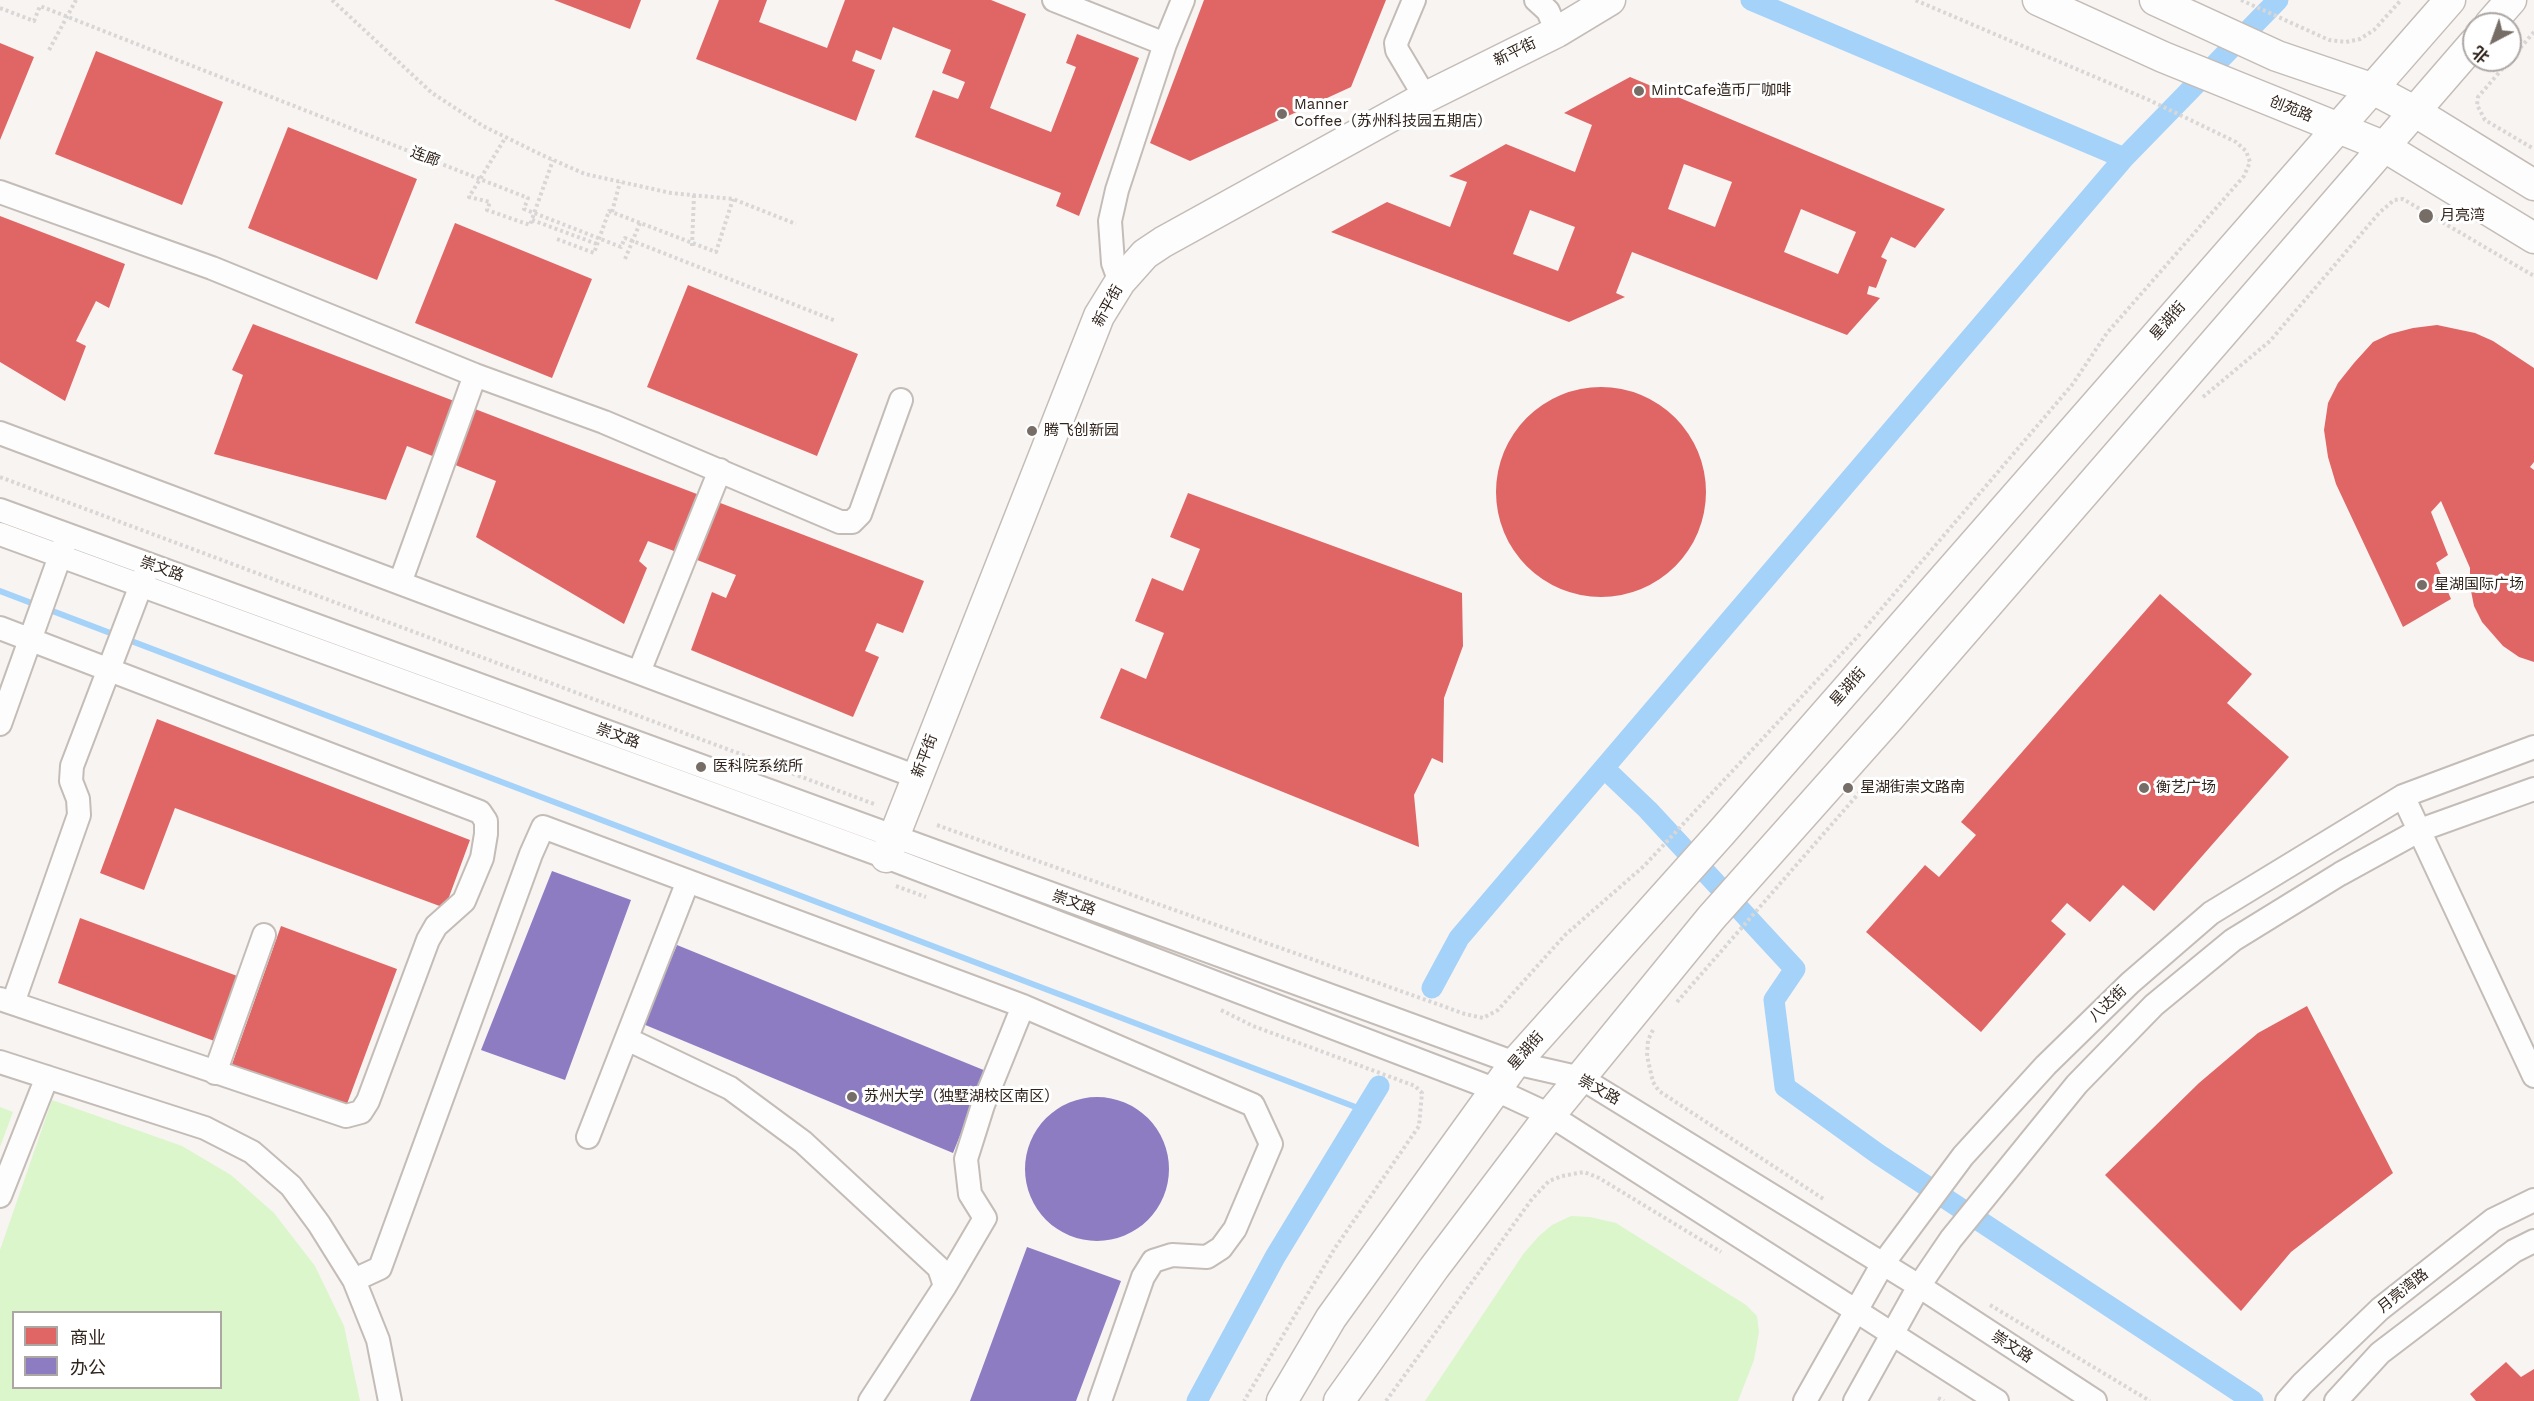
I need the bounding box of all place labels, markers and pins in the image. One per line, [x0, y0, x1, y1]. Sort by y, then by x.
place label: MintCafe造币厂咖啡 [1651, 82, 1791, 100]
marker: MintCafe造币厂咖啡 [1632, 84, 1646, 98]
place label: Manner Coffee（苏州科技园五期店） [1294, 96, 1492, 131]
marker: Manner Coffee（苏州科技园五期店） [1275, 107, 1289, 121]
marker: 月亮湾 [2417, 207, 2435, 225]
place label: 月亮湾 [2440, 207, 2485, 225]
place label: 腾飞创新园 [1044, 422, 1119, 440]
marker: 腾飞创新园 [1025, 424, 1039, 438]
place label: 星湖国际广场 [2434, 576, 2524, 594]
marker: 星湖国际广场 [2415, 578, 2429, 592]
place label: 医科院系统所 [713, 758, 803, 776]
marker: 医科院系统所 [694, 760, 708, 774]
place label: 星湖街崇文路南 [1860, 779, 1965, 797]
place label: 衡艺广场 [2156, 779, 2216, 797]
marker: 星湖街崇文路南 [1841, 781, 1855, 795]
marker: 衡艺广场 [2137, 781, 2151, 795]
place label: 苏州大学（独墅湖校区南区） [864, 1088, 1059, 1106]
marker: 苏州大学（独墅湖校区南区） [845, 1090, 859, 1104]

